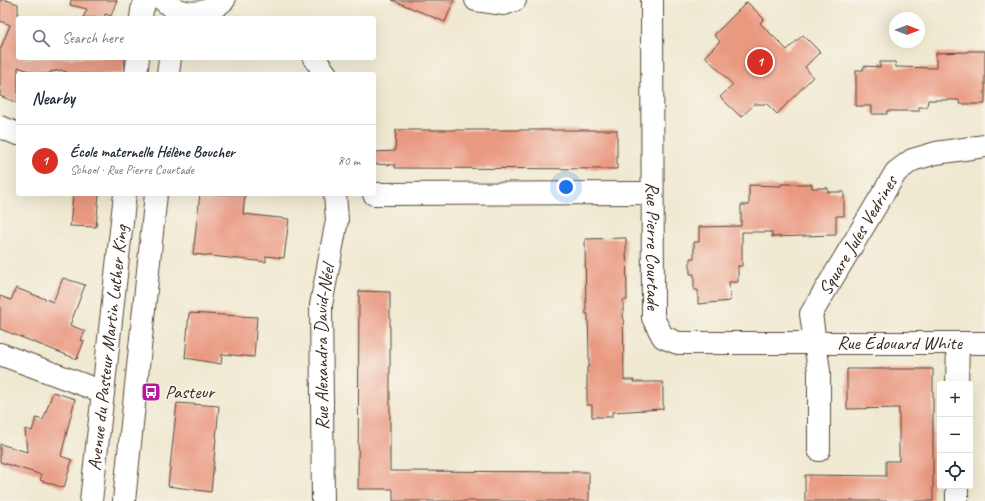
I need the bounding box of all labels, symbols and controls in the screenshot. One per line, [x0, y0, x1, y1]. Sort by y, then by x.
north arrow [889, 12, 925, 48]
search box [16, 16, 376, 60]
icon: search [30, 27, 52, 49]
text: Search here [62, 29, 123, 48]
pin: 1 [747, 47, 773, 77]
text: Nearby [32, 88, 75, 109]
text: École maternelle Hélène Boucher [70, 143, 235, 162]
text: 1 [42, 153, 48, 169]
text: 80 m [338, 153, 360, 169]
text: School · Rue Pierre Courtade [70, 162, 194, 178]
street label: Square Jules Vedrines [813, 170, 904, 300]
your location [556, 177, 576, 197]
street label: Rue Pierre Courtade [641, 182, 665, 312]
street label: Avenue du Pasteur Martin Luther King [82, 223, 134, 472]
street label: Rue Alexandra David-Néel [309, 259, 341, 430]
street label: Rue Édouard White [837, 331, 964, 355]
place label: Pasteur [165, 380, 216, 404]
bus stop icon: Pasteur [140, 381, 162, 403]
map controls [937, 381, 973, 489]
button: + [937, 381, 973, 417]
button: − [937, 417, 973, 453]
button: locate [937, 453, 973, 489]

